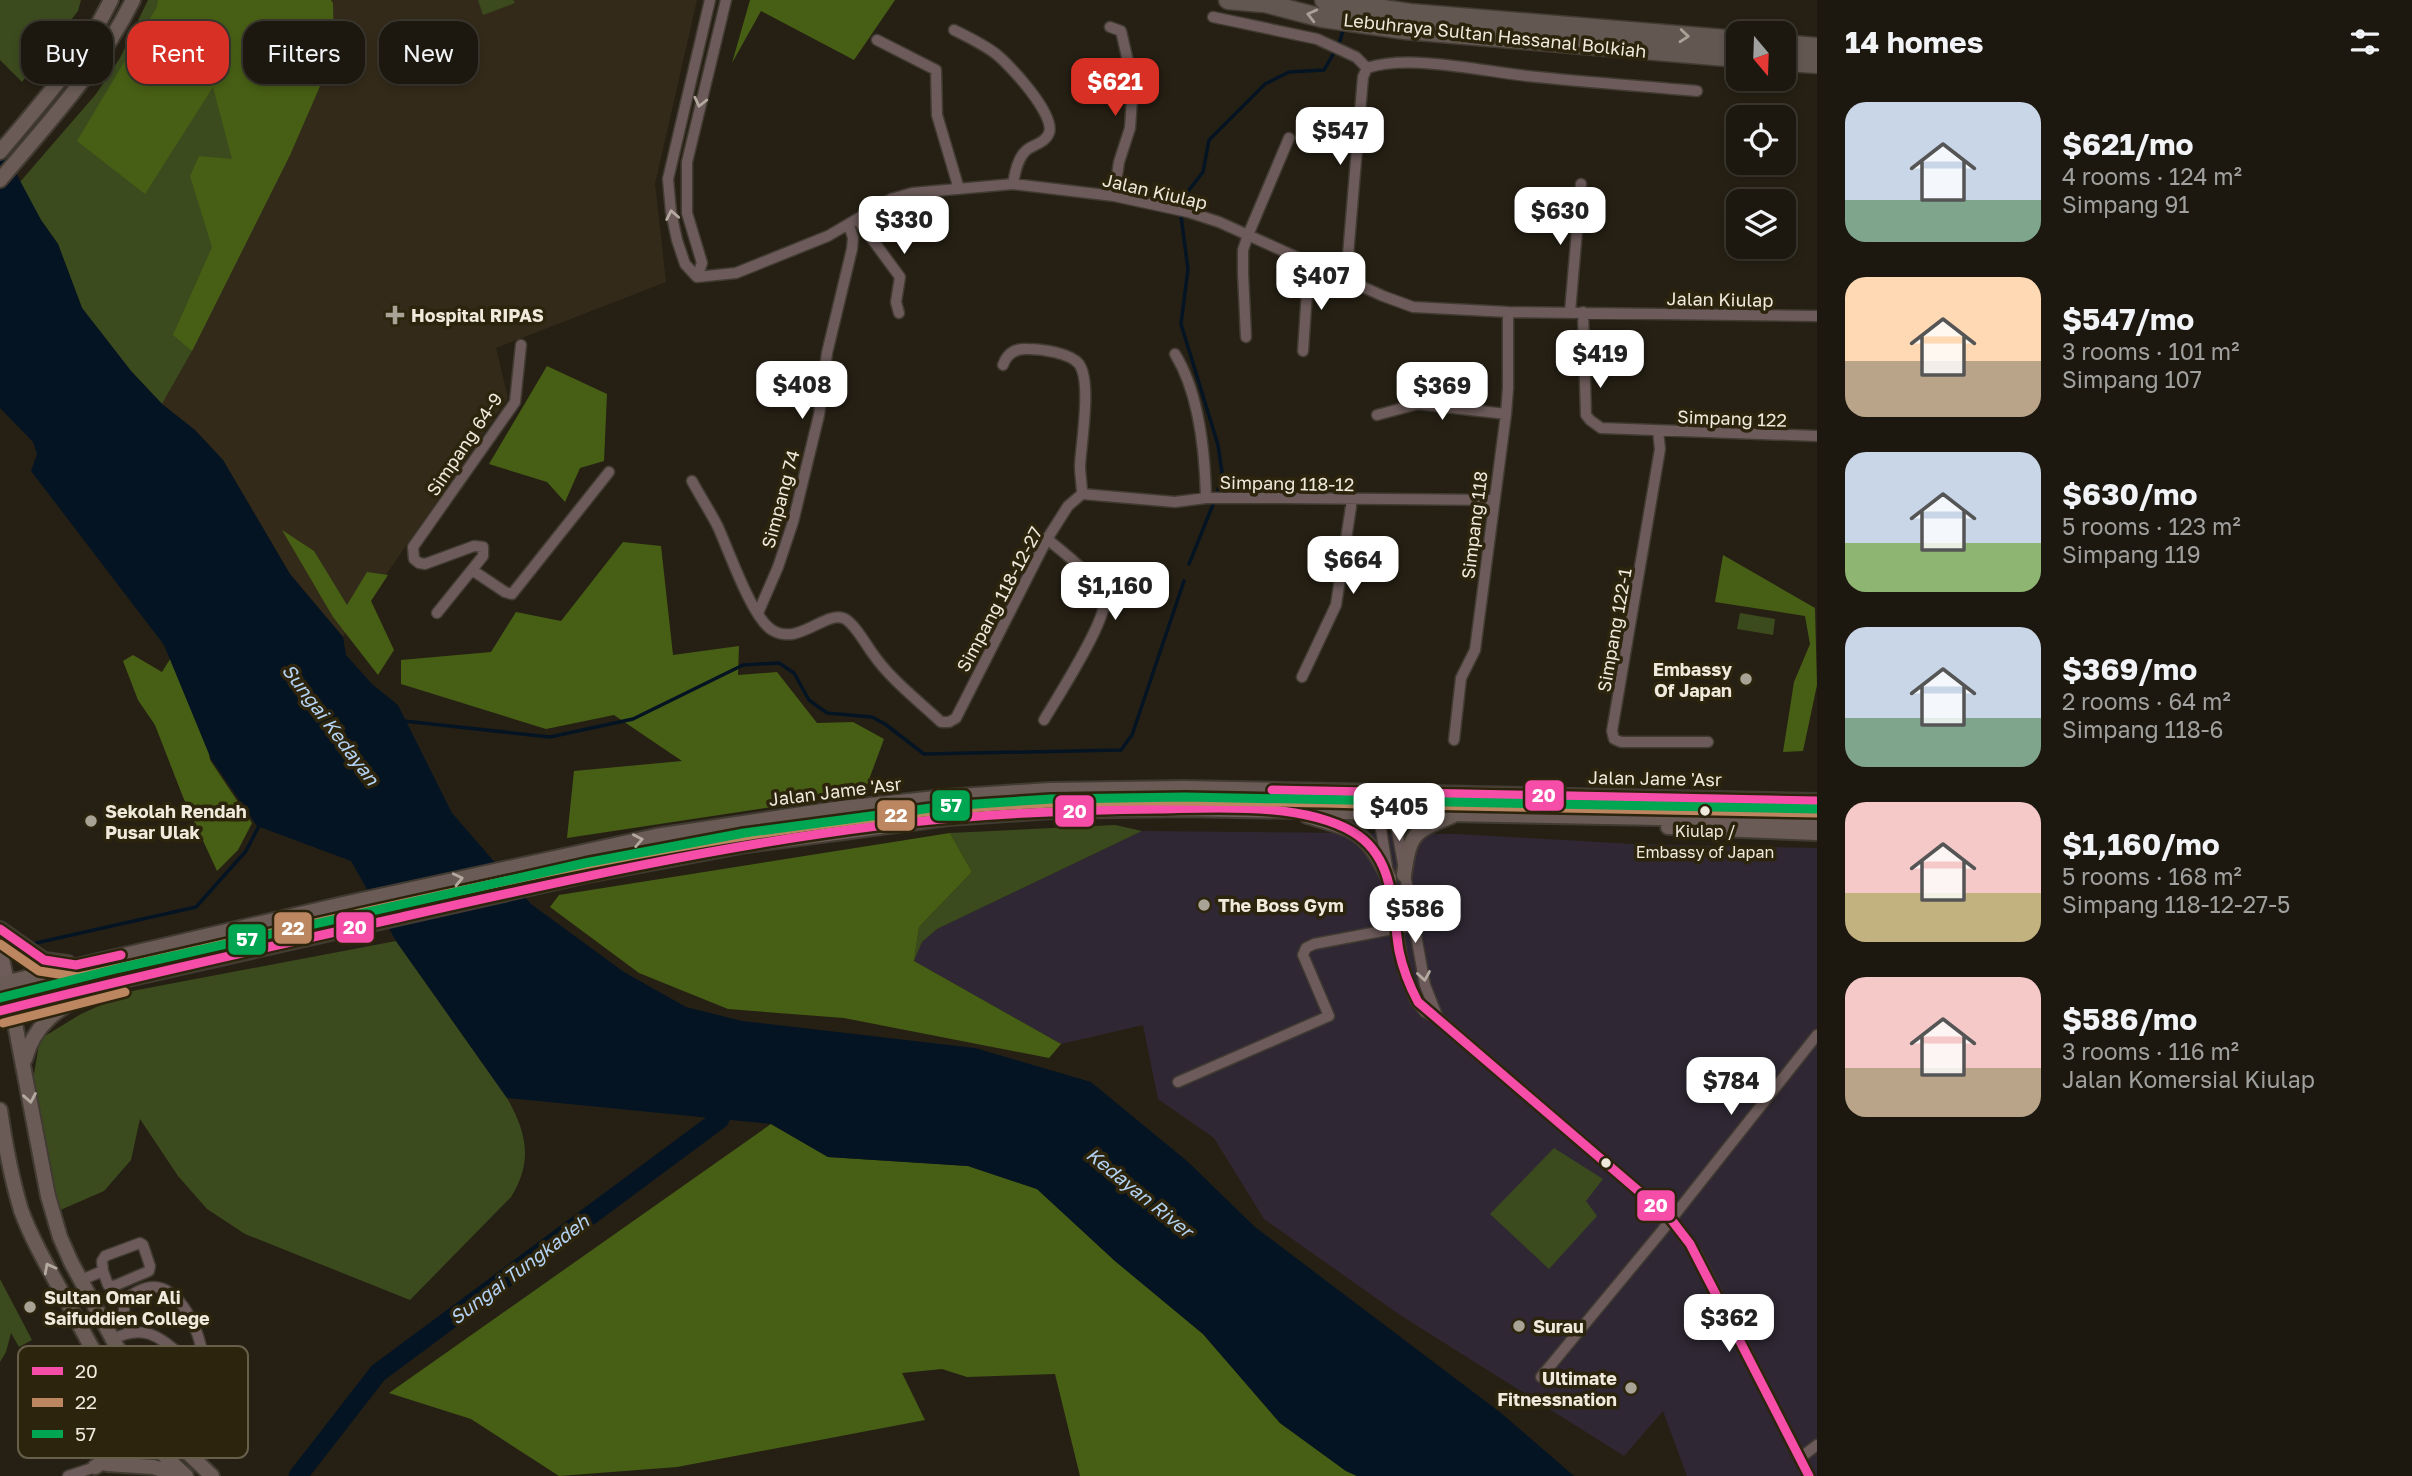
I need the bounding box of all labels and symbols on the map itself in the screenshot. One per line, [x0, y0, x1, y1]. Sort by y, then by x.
street label: Lebuhraya Sultan Hassanal Bolkiah [1342, 8, 1648, 62]
one-way arrow [1306, 9, 1318, 23]
north arrow [1726, 21, 1796, 91]
one-way arrow [1679, 28, 1690, 43]
pin: $621 [1074, 58, 1156, 118]
one-way arrow [694, 96, 708, 108]
pin: $547 [1299, 108, 1381, 167]
street label: Jalan Kiulap [1100, 168, 1210, 214]
pin: $630 [1519, 188, 1601, 247]
pin: $330 [863, 196, 945, 256]
one-way arrow [665, 209, 680, 221]
pin: $407 [1280, 252, 1362, 312]
street label: Jalan Kiulap [1666, 287, 1774, 311]
place label: Hospital RIPAS [411, 304, 544, 326]
marker: Hospital RIPAS [385, 305, 405, 325]
pin: $419 [1559, 330, 1641, 390]
pin: $408 [761, 362, 843, 421]
pin: $369 [1401, 362, 1483, 422]
street label: Simpang 64-9 [421, 388, 507, 500]
street label: Simpang 122 [1677, 405, 1787, 431]
street label: Simpang 74 [756, 448, 804, 550]
street label: Simpang 118 [1456, 470, 1492, 580]
street label: Simpang 118-12 [1220, 471, 1354, 495]
street label: Simpang 118-12-27 [951, 523, 1047, 675]
pin: $664 [1312, 536, 1394, 596]
pin: $1,160 [1058, 562, 1172, 622]
street label: Simpang 122-1 [1592, 566, 1636, 694]
place label: Embassy Of Japan [1653, 658, 1732, 701]
water label: Sungai Kedayan [278, 659, 385, 790]
marker: Embassy Of Japan [1738, 671, 1754, 687]
street label: Jalan Jame 'Asr [1588, 766, 1722, 790]
street label: Jalan Jame 'Asr [767, 772, 903, 810]
line badge: 20 [1524, 779, 1565, 812]
text: 20 [1532, 783, 1556, 806]
pin: $405 [1358, 784, 1440, 843]
line badge: 57 [931, 789, 971, 822]
text: 57 [940, 793, 962, 816]
line badge: 20 [1054, 794, 1095, 828]
line badge: 22 [876, 799, 916, 832]
text: 20 [1063, 799, 1087, 822]
place label: Sekolah Rendah Pusar Ulak [105, 800, 247, 843]
text: 22 [884, 803, 908, 826]
marker: Kiulap / Embassy of Japan [1698, 804, 1712, 818]
marker: Sekolah Rendah Pusar Ulak [83, 813, 99, 829]
place label: Kiulap / Embassy of Japan [1636, 821, 1774, 862]
one-way arrow [632, 833, 644, 848]
one-way arrow [452, 872, 464, 887]
pin: $586 [1374, 886, 1456, 945]
place label: The Boss Gym [1218, 894, 1344, 916]
marker: The Boss Gym [1196, 897, 1212, 913]
line badge: 22 [273, 911, 313, 945]
line badge: 20 [335, 911, 375, 944]
text: 20 [343, 915, 367, 938]
text: 22 [281, 916, 305, 939]
line badge: 57 [227, 923, 267, 956]
text: 57 [236, 927, 258, 950]
one-way arrow [1416, 970, 1431, 981]
pin: $784 [1690, 1058, 1772, 1117]
one-way arrow [22, 1092, 37, 1104]
water label: Kedayan River [1082, 1142, 1200, 1243]
unlabelled marker [1599, 1156, 1613, 1170]
line badge: 20 [1636, 1189, 1676, 1222]
text: 20 [1644, 1193, 1668, 1216]
water label: Sungai Tungkadeh [445, 1208, 594, 1329]
one-way arrow [44, 1263, 57, 1275]
place label: Sultan Omar Ali Saifuddien College [44, 1286, 210, 1329]
pin: $362 [1688, 1294, 1770, 1354]
marker: Sultan Omar Ali Saifuddien College [22, 1299, 38, 1315]
place label: Surau [1533, 1315, 1584, 1337]
marker: Surau [1511, 1318, 1527, 1334]
legend [18, 1346, 248, 1458]
text: 20 [75, 1359, 98, 1382]
place label: Ultimate Fitnessnation [1497, 1367, 1617, 1410]
marker: Ultimate Fitnessnation [1623, 1380, 1639, 1396]
text: 22 [75, 1390, 97, 1413]
text: 57 [75, 1422, 96, 1445]

